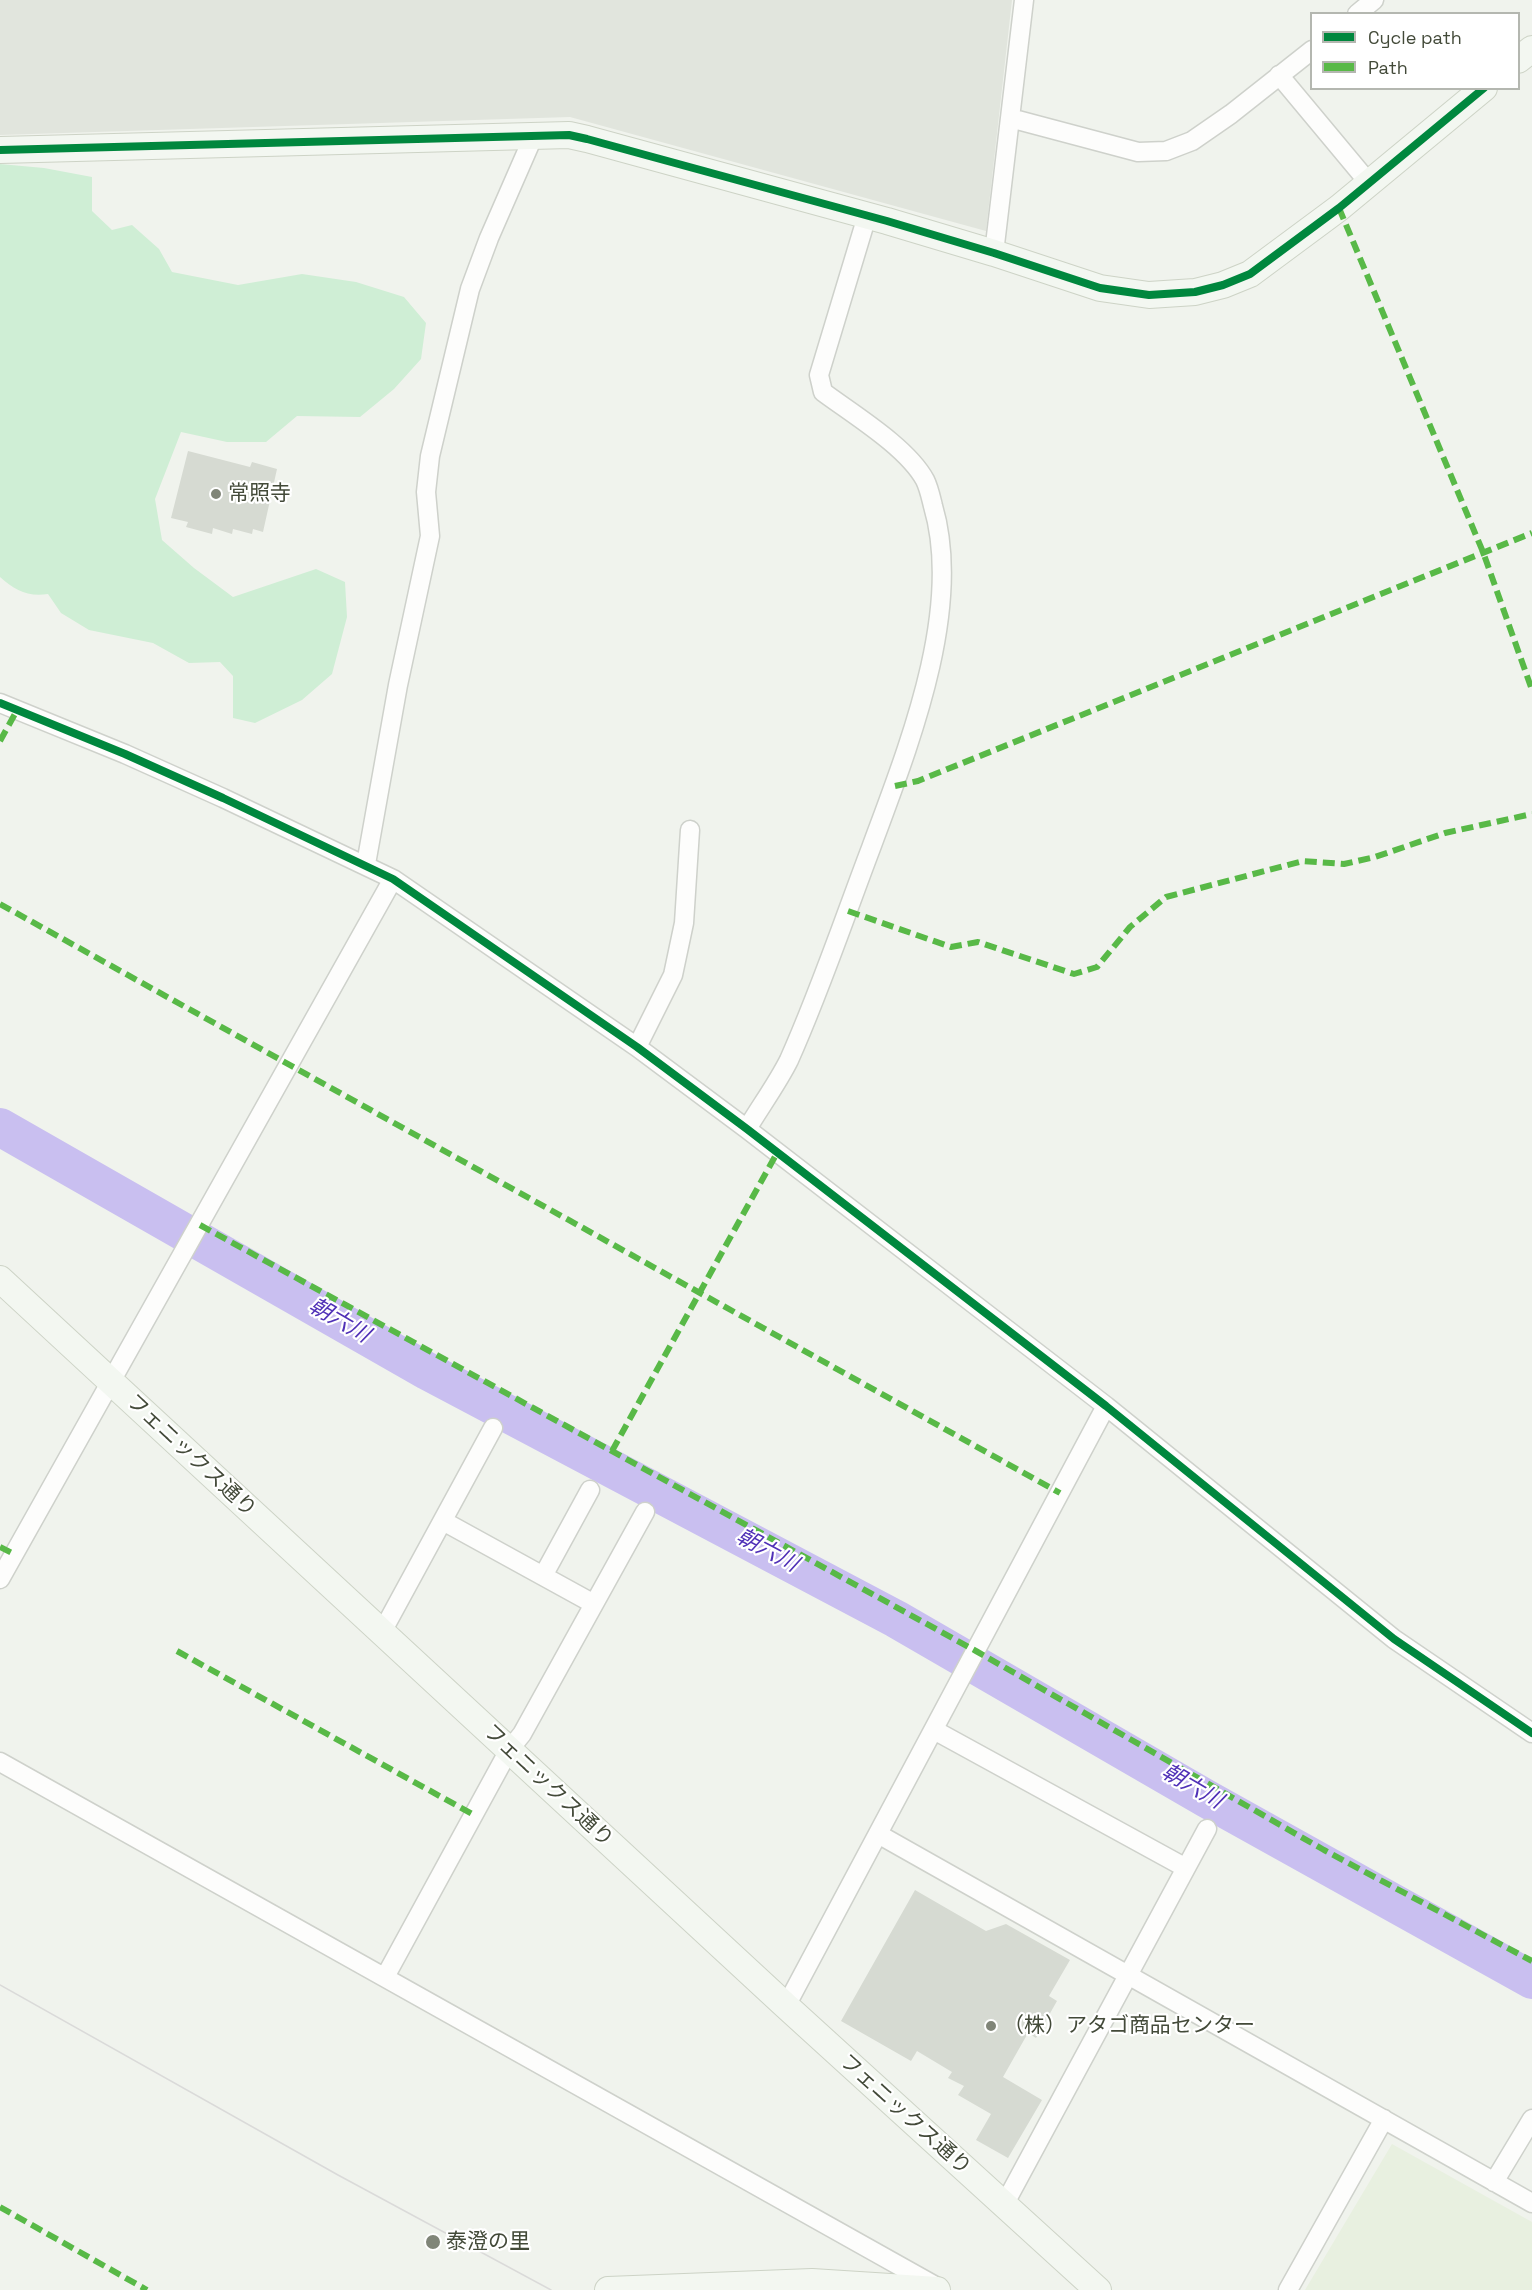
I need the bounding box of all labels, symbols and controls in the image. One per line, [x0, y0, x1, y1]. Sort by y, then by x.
legend [1310, 12, 1520, 90]
text: Cycle path [1368, 26, 1462, 49]
text: Path [1368, 56, 1408, 79]
place label: 常照寺 [228, 481, 291, 507]
marker: 常照寺 [209, 487, 223, 501]
water label: 朝六川 [304, 1293, 374, 1349]
street label: フェニックス通り [121, 1389, 261, 1523]
water label: 朝六川 [732, 1524, 802, 1578]
street label: フェニックス通り [478, 1719, 618, 1853]
water label: 朝六川 [1157, 1759, 1227, 1815]
place label: （株）アタゴ商品センター [1003, 2013, 1255, 2039]
marker: （株）アタゴ商品センター [984, 2019, 998, 2033]
street label: フェニックス通り [834, 2049, 976, 2181]
place label: 泰澄の里 [446, 2229, 530, 2255]
marker: 泰澄の里 [424, 2233, 442, 2251]

